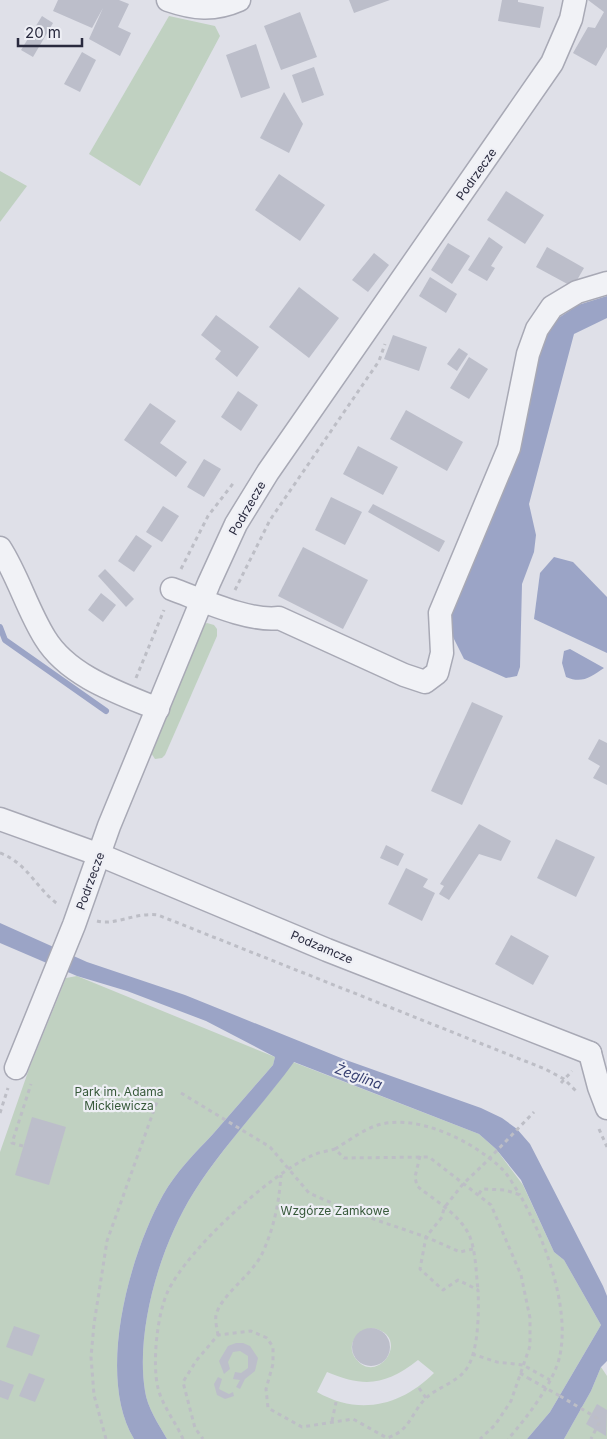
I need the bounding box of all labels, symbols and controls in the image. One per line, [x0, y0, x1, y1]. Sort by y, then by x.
scale bar [18, 15, 81, 47]
text: 20 m [25, 23, 61, 42]
street label: Podrzecze [453, 145, 499, 203]
street label: Podrzecze [225, 478, 269, 538]
street label: Podrzecze [73, 850, 107, 912]
street label: Podzamcze [289, 927, 355, 967]
water label: Żeglina [333, 1060, 385, 1093]
park label: Park im. Adama Mickiewicza [75, 1084, 163, 1113]
park label: Wzgórze Zamkowe [281, 1203, 389, 1218]

